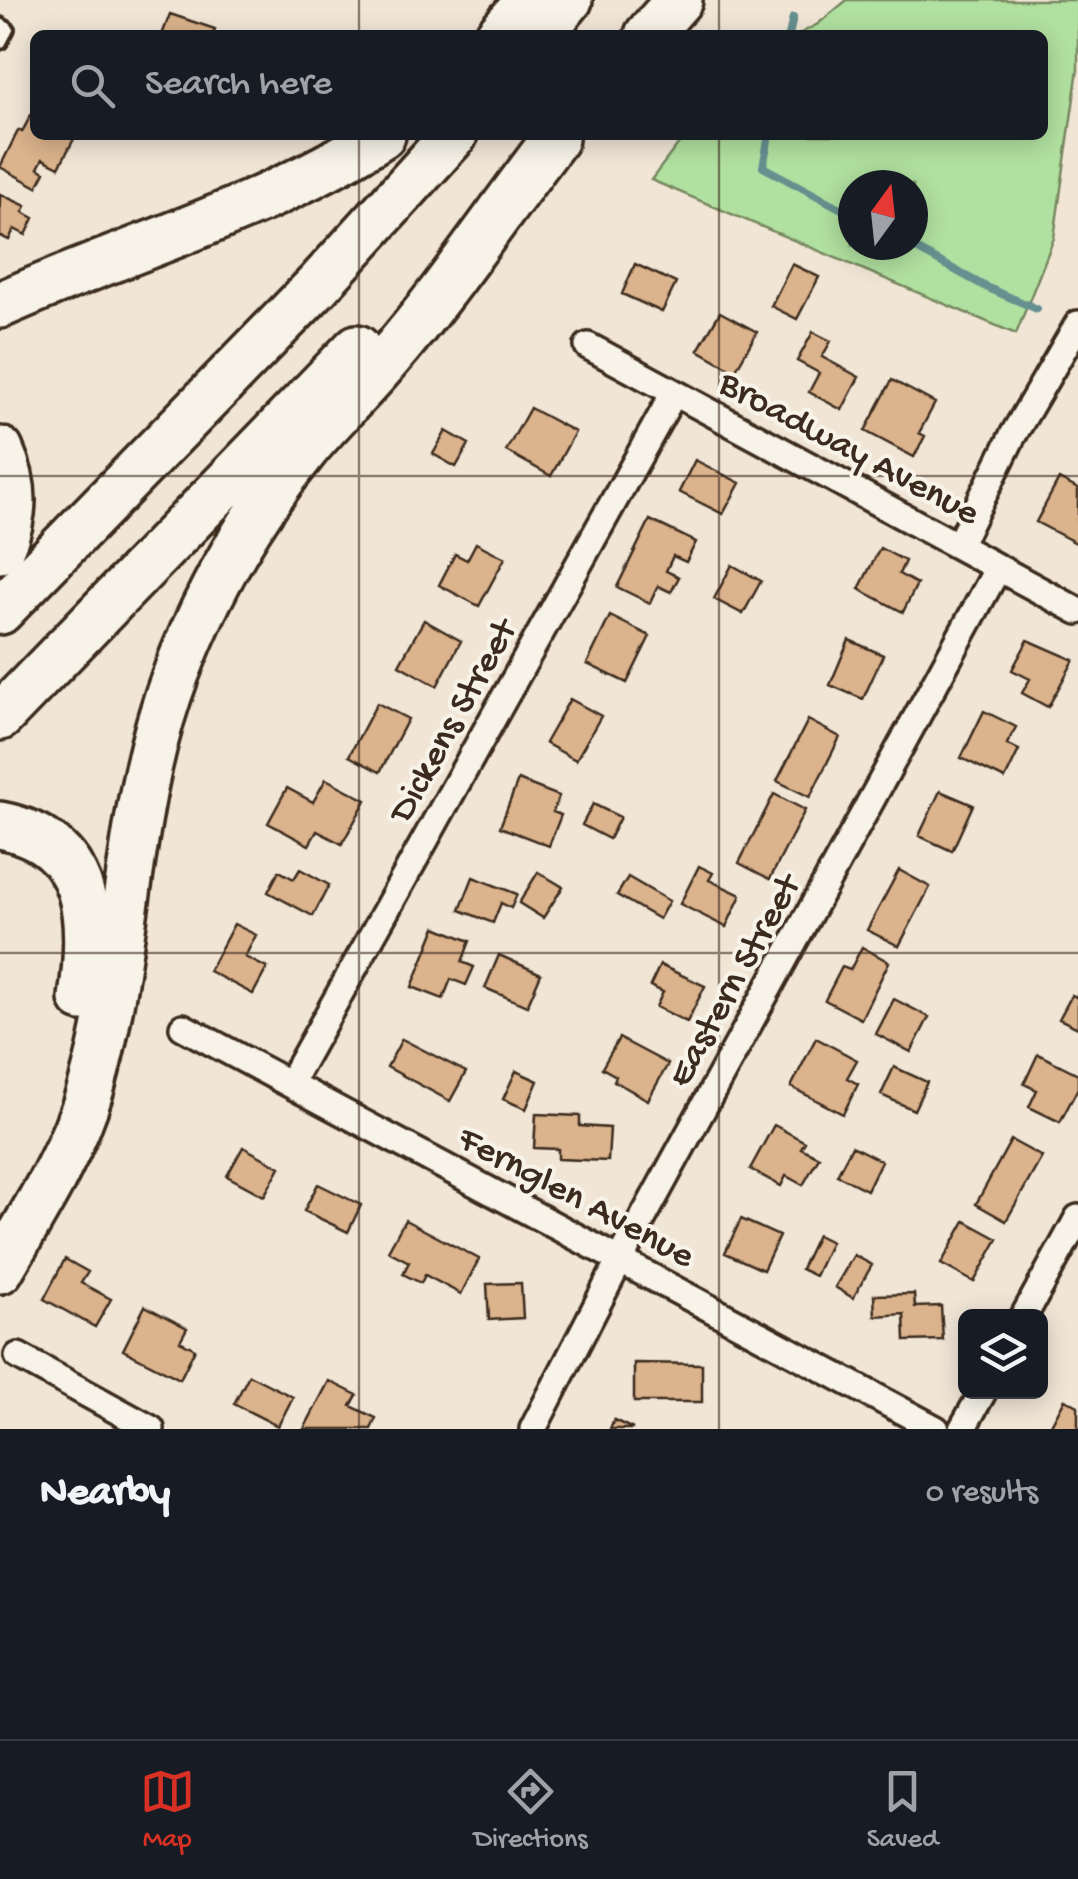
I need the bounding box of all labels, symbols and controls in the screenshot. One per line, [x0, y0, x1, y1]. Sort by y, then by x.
search box [30, 30, 1048, 140]
icon: search [65, 58, 120, 113]
text: Search here [145, 63, 332, 107]
north arrow [838, 170, 928, 260]
street label: Broadway Avenue [710, 363, 986, 538]
street label: Dickens Street [380, 610, 531, 834]
street label: Eastern Street [660, 865, 814, 1096]
street label: Fernglen Avenue [449, 1118, 701, 1280]
map controls [958, 1309, 1048, 1399]
button: layers [958, 1309, 1048, 1399]
text: Nearby [40, 1470, 170, 1519]
text: 0 results [926, 1475, 1038, 1513]
tab: Map [140, 1764, 195, 1857]
tab: Directions [474, 1764, 588, 1857]
tab: Saved [867, 1764, 938, 1857]

